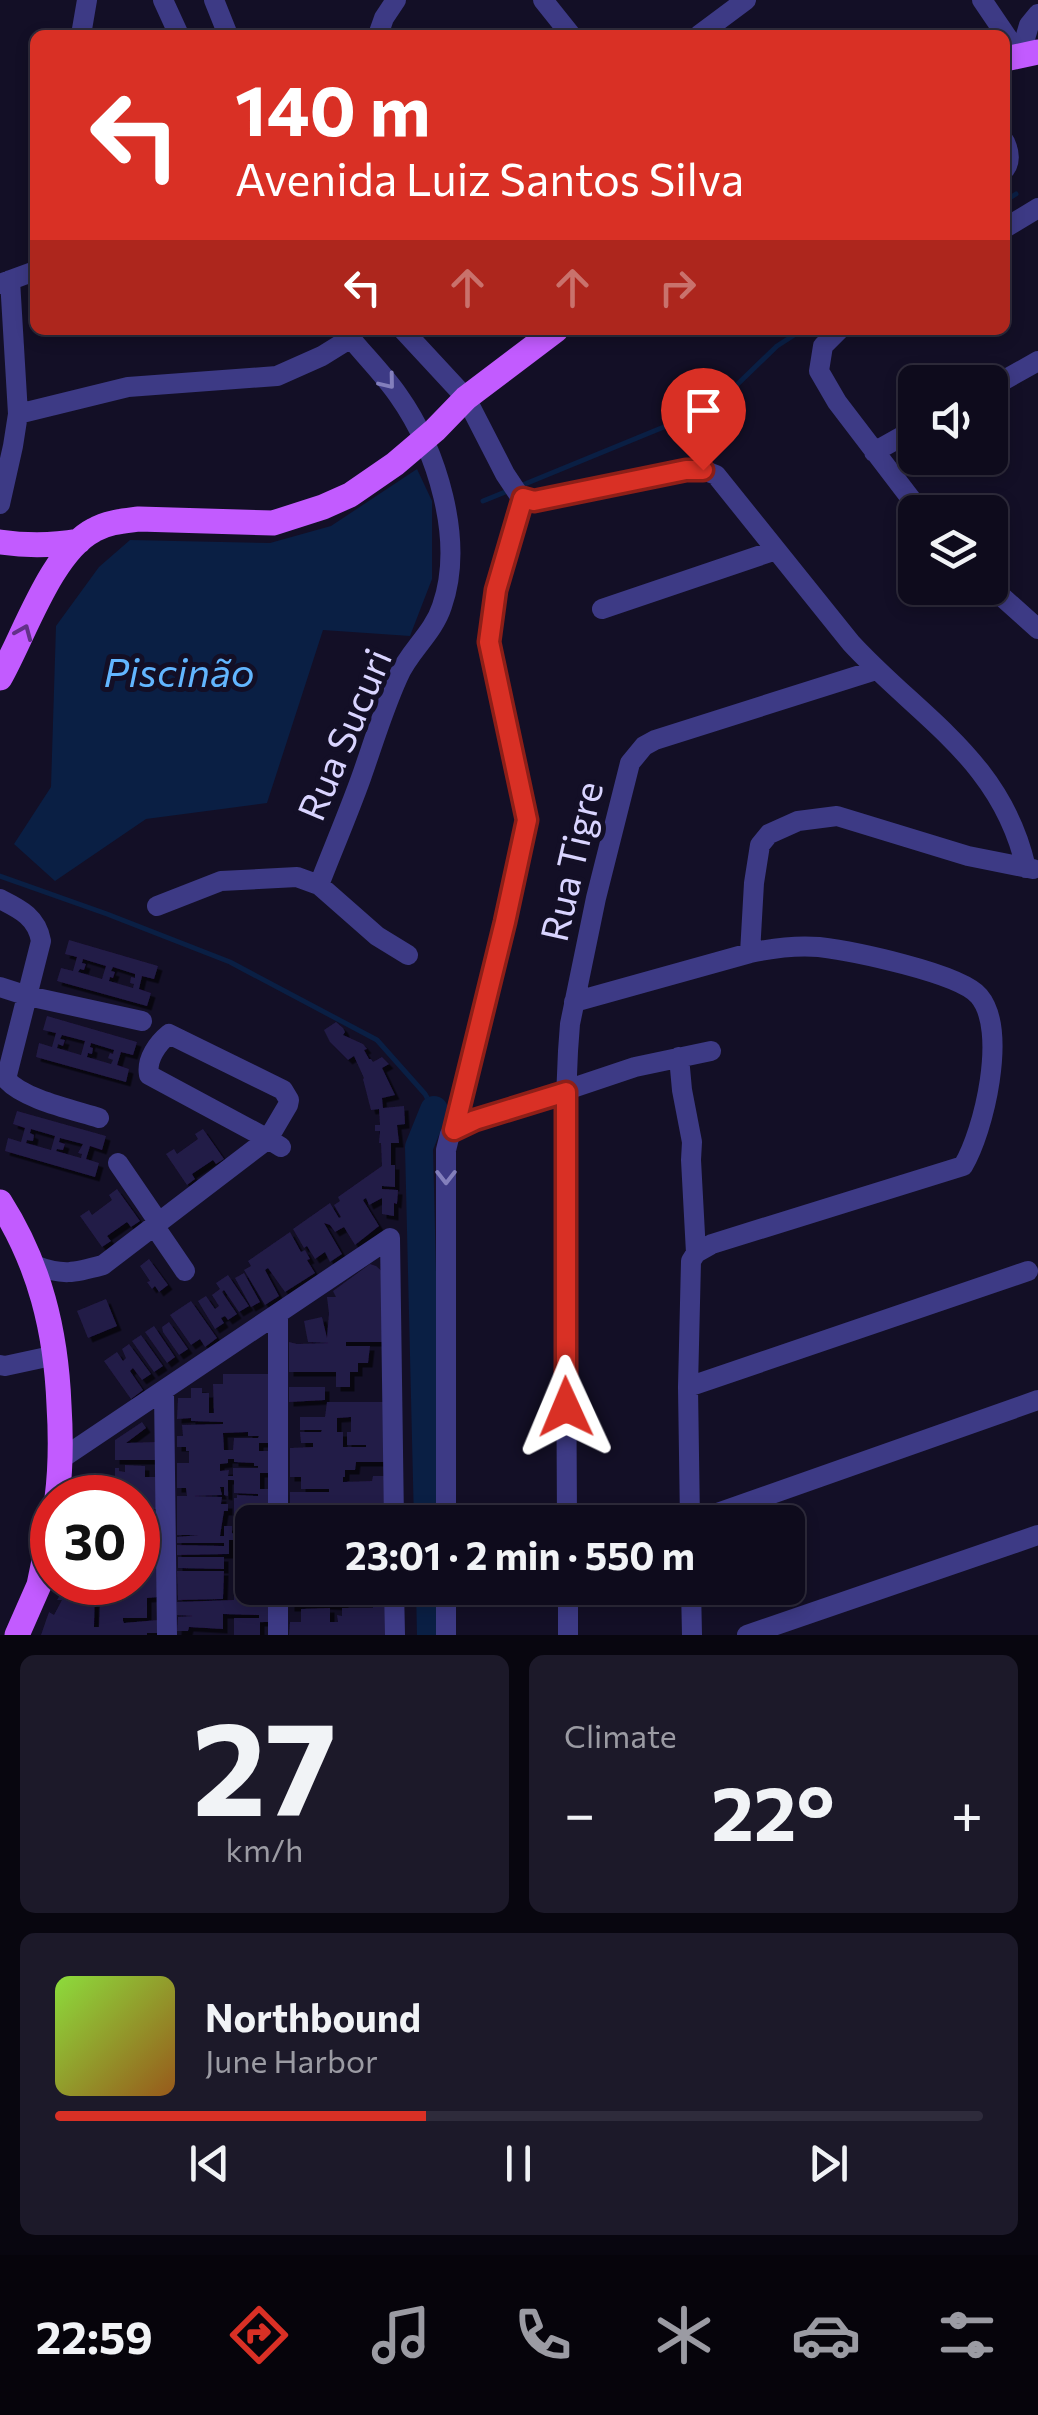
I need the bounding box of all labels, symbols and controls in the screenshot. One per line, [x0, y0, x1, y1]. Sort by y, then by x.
text: 140 m [235, 65, 431, 150]
icon: left [70, 70, 200, 200]
text: Avenida Luiz Santos Silva [235, 150, 744, 205]
icon: left [335, 260, 390, 315]
icon: ahead [440, 260, 495, 315]
icon: ahead [545, 260, 600, 315]
icon: right [650, 260, 705, 315]
map controls [898, 365, 1008, 605]
button: sound [898, 365, 1008, 475]
pin [661, 368, 746, 471]
one-way arrow [376, 371, 394, 389]
icon: arrive [676, 383, 731, 438]
button: layers [898, 495, 1008, 605]
one-way arrow [12, 624, 32, 642]
street label: Rua Sucuri [286, 641, 400, 827]
water label: Piscinão [103, 646, 255, 695]
street label: Rua Tigre [529, 776, 611, 946]
one-way arrow [435, 1170, 457, 1185]
position arrow [514, 1355, 618, 1459]
speed limit sign: 30 [30, 1475, 160, 1605]
text: 23:01 · 2 min · 550 m [345, 1531, 695, 1578]
text: 27 [192, 1684, 337, 1843]
text: Climate [564, 1715, 677, 1755]
text: 22° [711, 1765, 835, 1856]
text: − [564, 1778, 595, 1845]
text: + [951, 1778, 983, 1845]
text: km/h [226, 1829, 303, 1869]
text: Northbound [205, 1993, 421, 2040]
text: June Harbor [205, 2040, 378, 2080]
icon: previous [182, 2136, 237, 2191]
icon: pause [491, 2136, 546, 2191]
icon: next [801, 2136, 856, 2191]
icon: directions [224, 2300, 294, 2370]
icon: music [366, 2300, 436, 2370]
icon: phone [508, 2300, 578, 2370]
icon: climate [649, 2300, 719, 2370]
icon: car [791, 2300, 861, 2370]
icon: filters [932, 2300, 1002, 2370]
text: 22:59 [36, 2308, 153, 2363]

